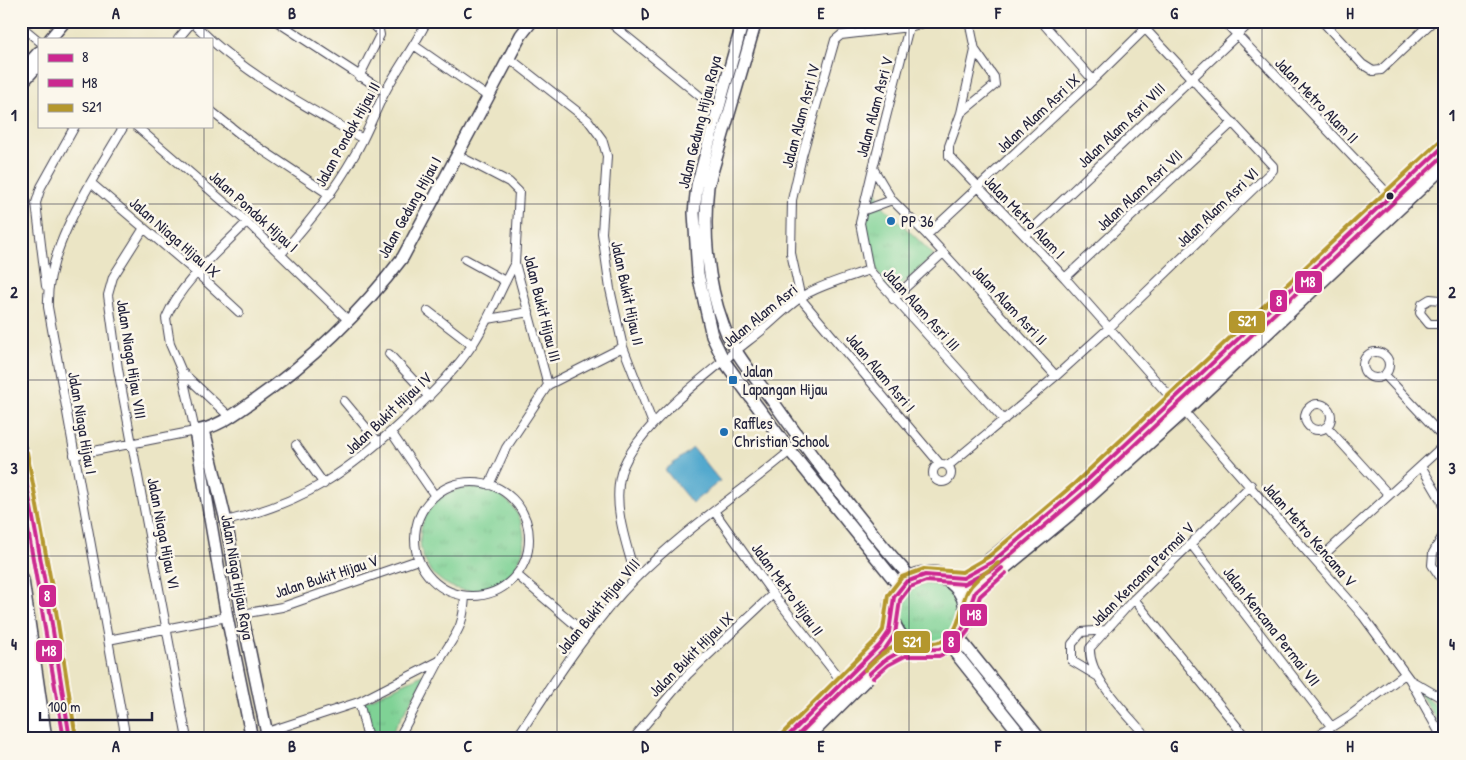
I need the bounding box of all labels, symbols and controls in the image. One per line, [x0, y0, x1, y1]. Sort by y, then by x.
text: A [112, 2, 120, 24]
text: B [288, 2, 296, 24]
text: C [464, 2, 473, 24]
text: D [641, 2, 649, 24]
text: E [817, 2, 825, 24]
text: F [994, 2, 1002, 24]
text: G [1170, 2, 1178, 24]
text: H [1346, 2, 1354, 24]
legend [38, 38, 212, 128]
text: 8 [82, 46, 89, 67]
street label: Jalan Metro Alam II [1270, 52, 1364, 148]
street label: Jalan Gedung Hijau Raya [672, 53, 726, 191]
street label: Jalan Alam Asri V [850, 54, 898, 160]
street label: Jalan Alam Asri IV [776, 62, 824, 170]
street label: Jalan Alam Asri IX [991, 68, 1085, 158]
text: M8 [82, 72, 97, 93]
street label: Jalan Alam Asri VIII [1072, 77, 1170, 173]
street label: Jalan Pondok Hijau II [309, 78, 385, 190]
text: S21 [82, 96, 101, 117]
text: 1 [11, 104, 17, 126]
text: 1 [1449, 104, 1455, 126]
street label: Jalan Alam Asri VII [1091, 144, 1187, 236]
street label: Jalan Gedung Hijau I [372, 152, 446, 262]
street label: Jalan Alam Asri VI [1171, 162, 1263, 252]
street label: Jalan Pondok Hijau I [205, 165, 303, 257]
street label: Jalan Metro Alam I [980, 171, 1070, 263]
street label: Jalan Niaga Hijau IX [125, 191, 225, 283]
unlabelled marker [1385, 191, 1395, 201]
place label: PP 36 [901, 210, 934, 232]
marker: PP 36 [885, 215, 897, 227]
street label: Jalan Bukit Hijau II [606, 239, 650, 347]
street label: Jalan Bukit Hijau III [519, 252, 567, 364]
street label: Jalan Alam Asri II [967, 260, 1053, 350]
street label: Jalan Alam Asri III [879, 263, 965, 355]
line badge: M8 [1294, 270, 1323, 294]
text: M8 [1301, 272, 1315, 291]
street label: Jalan Alam Asri [718, 278, 802, 352]
text: 2 [10, 281, 18, 303]
text: 2 [1448, 281, 1456, 303]
line badge: 8 [1269, 289, 1288, 313]
text: 8 [1276, 291, 1282, 310]
street label: Jalan Niaga Hijau VIII [112, 298, 152, 420]
line badge: S21 [1228, 310, 1266, 334]
text: S21 [1238, 311, 1256, 330]
street label: Jalan Alam Asri I [841, 328, 921, 416]
place label: Jalan Lapangan Hijau [743, 360, 828, 400]
street label: Jalan Bukit Hijau IV [340, 367, 436, 459]
street label: Jalan Niaga Hijau I [63, 370, 103, 476]
marker: Jalan Lapangan Hijau [727, 374, 739, 386]
place label: Raffles Christian School [734, 412, 830, 452]
marker: Raffles Christian School [718, 426, 730, 438]
text: 3 [10, 457, 18, 479]
text: 3 [1448, 457, 1456, 479]
street label: Jalan Niaga Hijau VI [142, 475, 186, 591]
street label: Jalan Metro Kencana V [1258, 477, 1362, 591]
street label: Jalan Niaga Hijau Raya [216, 513, 260, 641]
street label: Jalan Kencana Permai V [1085, 517, 1199, 631]
street label: Jalan Metro Hijau II [747, 538, 829, 640]
street label: Jalan Bukit Hijau V [271, 549, 381, 603]
street label: Jalan Bukit Hijau VIII [551, 553, 645, 659]
street label: Jalan Kencana Permai VII [1218, 562, 1326, 690]
line badge: 8 [38, 584, 57, 608]
text: 8 [44, 586, 50, 605]
line badge: M8 [959, 603, 988, 627]
text: M8 [967, 605, 981, 624]
street label: Jalan Bukit Hijau IX [644, 606, 739, 701]
line badge: S21 [893, 630, 931, 654]
line badge: 8 [942, 630, 961, 654]
text: S21 [903, 632, 921, 651]
text: 8 [948, 632, 954, 651]
text: 4 [11, 633, 17, 655]
text: 4 [1449, 633, 1455, 655]
line badge: M8 [35, 639, 63, 663]
text: M8 [42, 641, 56, 660]
scale bar [40, 690, 152, 722]
text: 100 m [48, 696, 81, 717]
text: A [112, 735, 120, 757]
text: B [288, 735, 296, 757]
text: C [464, 735, 473, 757]
text: D [641, 735, 649, 757]
text: E [817, 735, 825, 757]
text: F [994, 735, 1002, 757]
text: G [1170, 735, 1178, 757]
text: H [1346, 735, 1354, 757]

